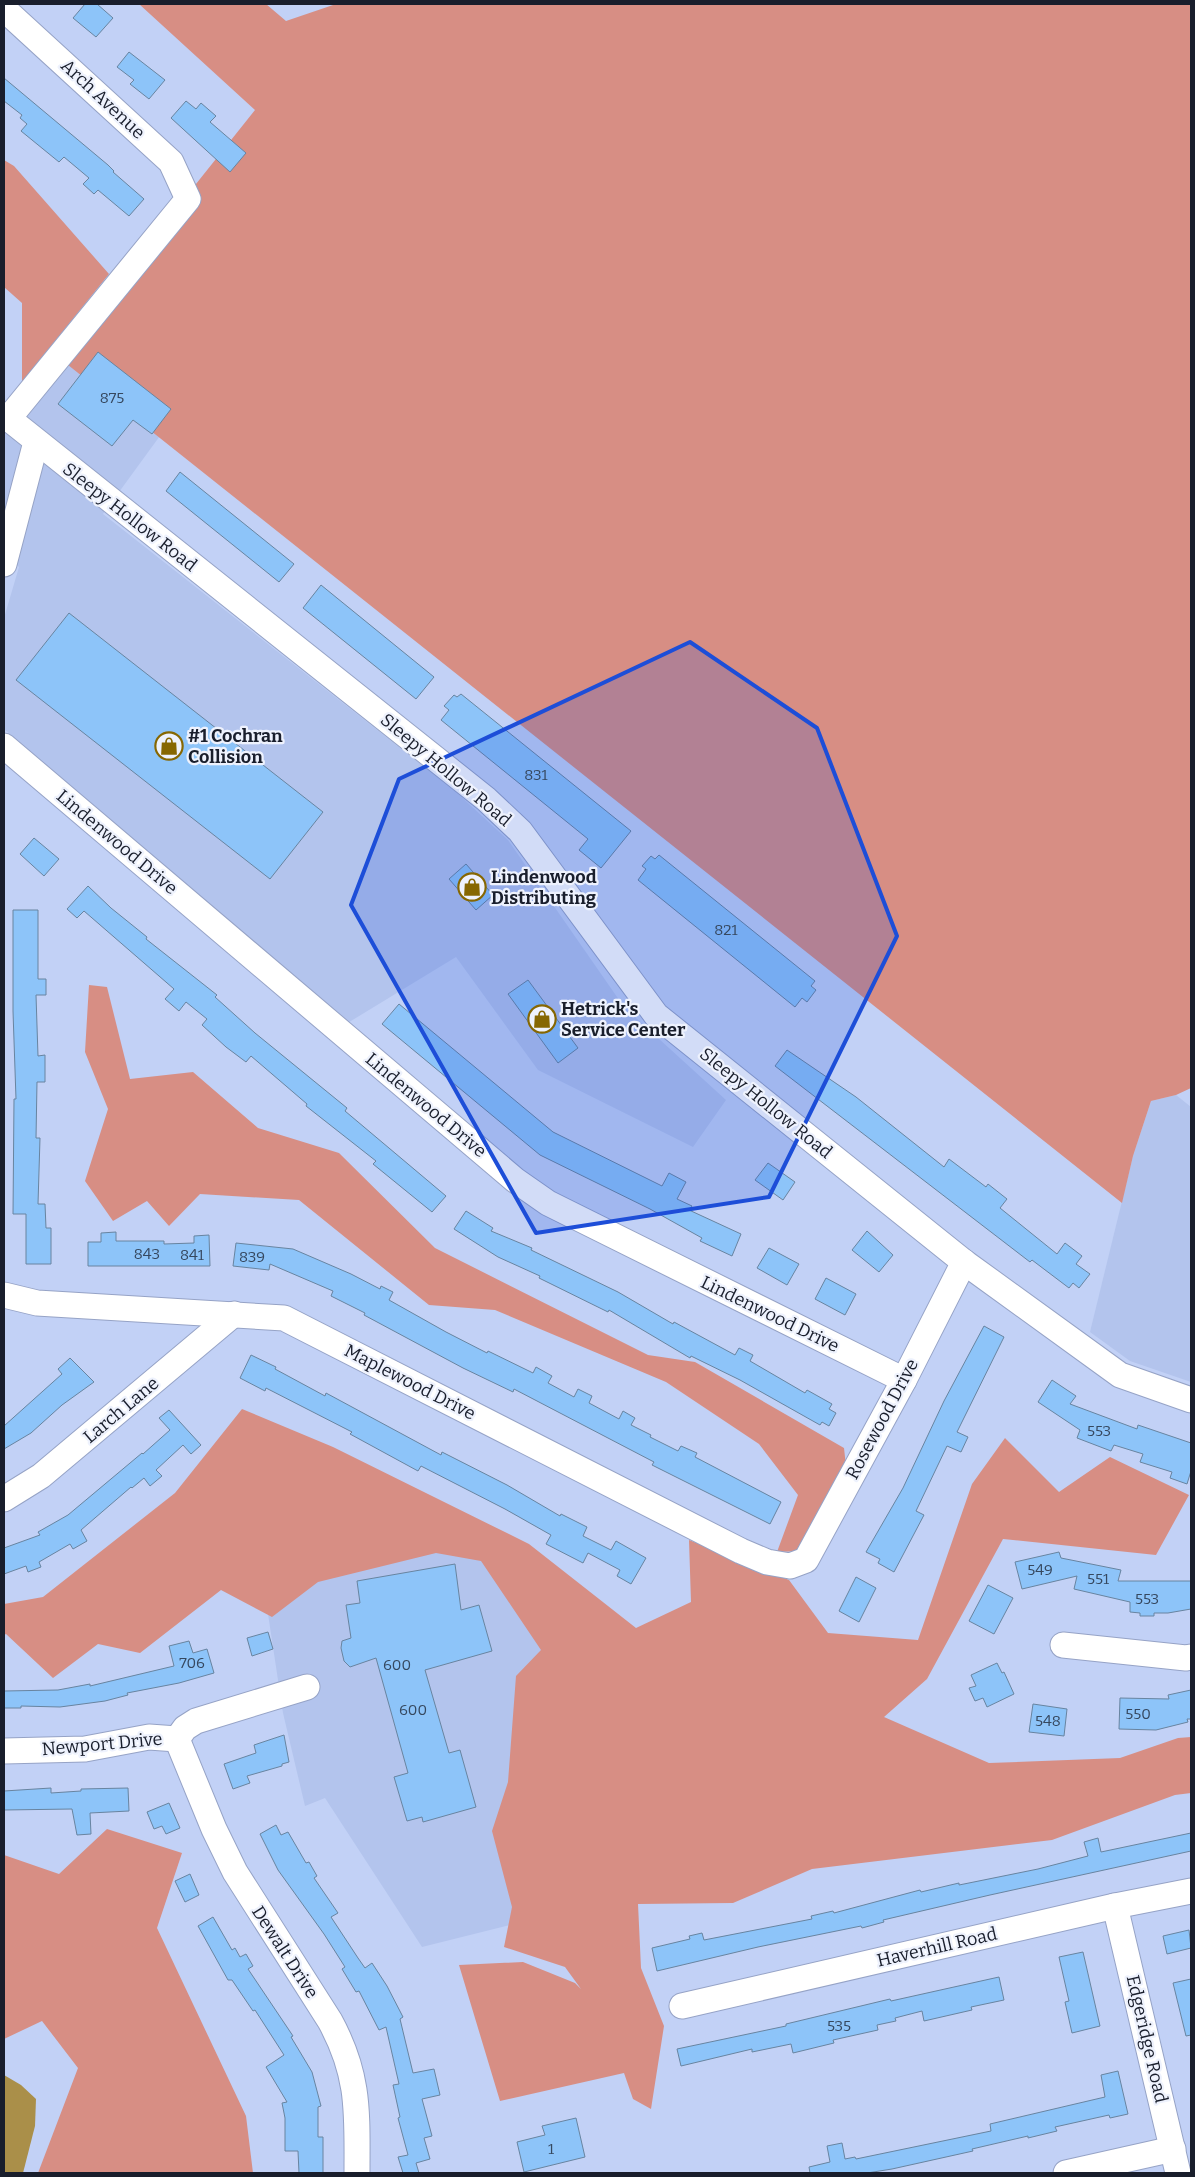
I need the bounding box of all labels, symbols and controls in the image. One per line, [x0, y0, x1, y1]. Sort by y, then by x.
street label: Arch Avenue [56, 54, 150, 144]
house number: 875 [100, 389, 124, 407]
street label: Sleepy Hollow Road [59, 458, 202, 576]
street label: Sleepy Hollow Road [376, 709, 516, 831]
place label: #1 Cochran Collision [188, 725, 283, 768]
shop icon: #1 Cochran Collision [154, 731, 184, 761]
house number: 831 [524, 766, 548, 784]
street label: Lindenwood Drive [52, 785, 182, 899]
place label: Lindenwood Distributing [491, 866, 597, 909]
shop icon: Lindenwood Distributing [457, 872, 487, 902]
house number: 821 [714, 921, 738, 939]
place label: Hetrick's Service Center [561, 998, 686, 1041]
shop icon: Hetrick's Service Center [527, 1004, 557, 1034]
street label: Sleepy Hollow Road [695, 1043, 837, 1163]
street label: Lindenwood Drive [361, 1048, 491, 1162]
house number: 843 [134, 1245, 160, 1263]
house number: 841 [180, 1246, 204, 1264]
house number: 839 [239, 1248, 265, 1266]
street label: Lindenwood Drive [697, 1271, 843, 1357]
street label: Maplewood Drive [341, 1339, 479, 1425]
street label: Rosewood Drive [841, 1355, 923, 1483]
street label: Larch Lane [79, 1372, 163, 1448]
house number: 553 [1087, 1422, 1111, 1440]
house number: 549 [1027, 1561, 1053, 1579]
house number: 551 [1087, 1570, 1109, 1588]
house number: 553 [1135, 1590, 1159, 1608]
house number: 706 [179, 1654, 205, 1672]
house number: 600 [383, 1656, 411, 1674]
house number: 600 [399, 1701, 427, 1719]
house number: 550 [1125, 1705, 1151, 1723]
house number: 548 [1035, 1712, 1061, 1730]
street label: Newport Drive [41, 1728, 163, 1760]
street label: Dewalt Drive [247, 1902, 323, 2002]
street label: Haverhill Road [875, 1922, 1000, 1972]
street label: Edgeridge Road [1122, 1973, 1172, 2105]
house number: 535 [827, 2017, 851, 2035]
house number: 1 [548, 2140, 554, 2158]

